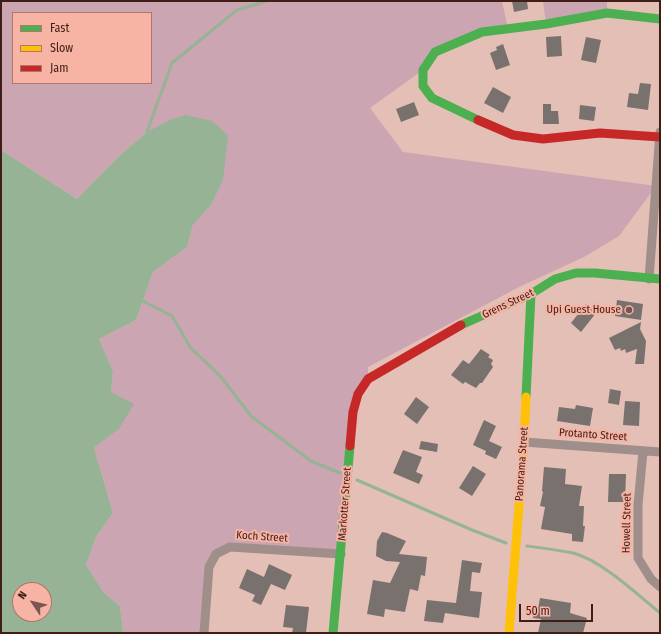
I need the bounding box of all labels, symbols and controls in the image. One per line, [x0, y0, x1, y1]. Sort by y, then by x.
legend [12, 12, 152, 84]
text: Fast [50, 21, 69, 35]
text: Slow [50, 41, 73, 55]
text: Jam [50, 61, 68, 75]
street label: Grens Street [480, 286, 536, 322]
place label: Upi Guest House [547, 303, 621, 317]
marker: Upi Guest House [624, 305, 634, 315]
street label: Panorama Street [513, 426, 531, 502]
street label: Protanto Street [558, 426, 628, 444]
street label: Markotter Street [336, 467, 354, 541]
street label: Howell Street [620, 493, 634, 553]
street label: Koch Street [236, 529, 288, 545]
north arrow [12, 582, 52, 622]
text: N [15, 589, 30, 602]
scale bar [521, 596, 595, 622]
text: 50 m [526, 604, 550, 618]

